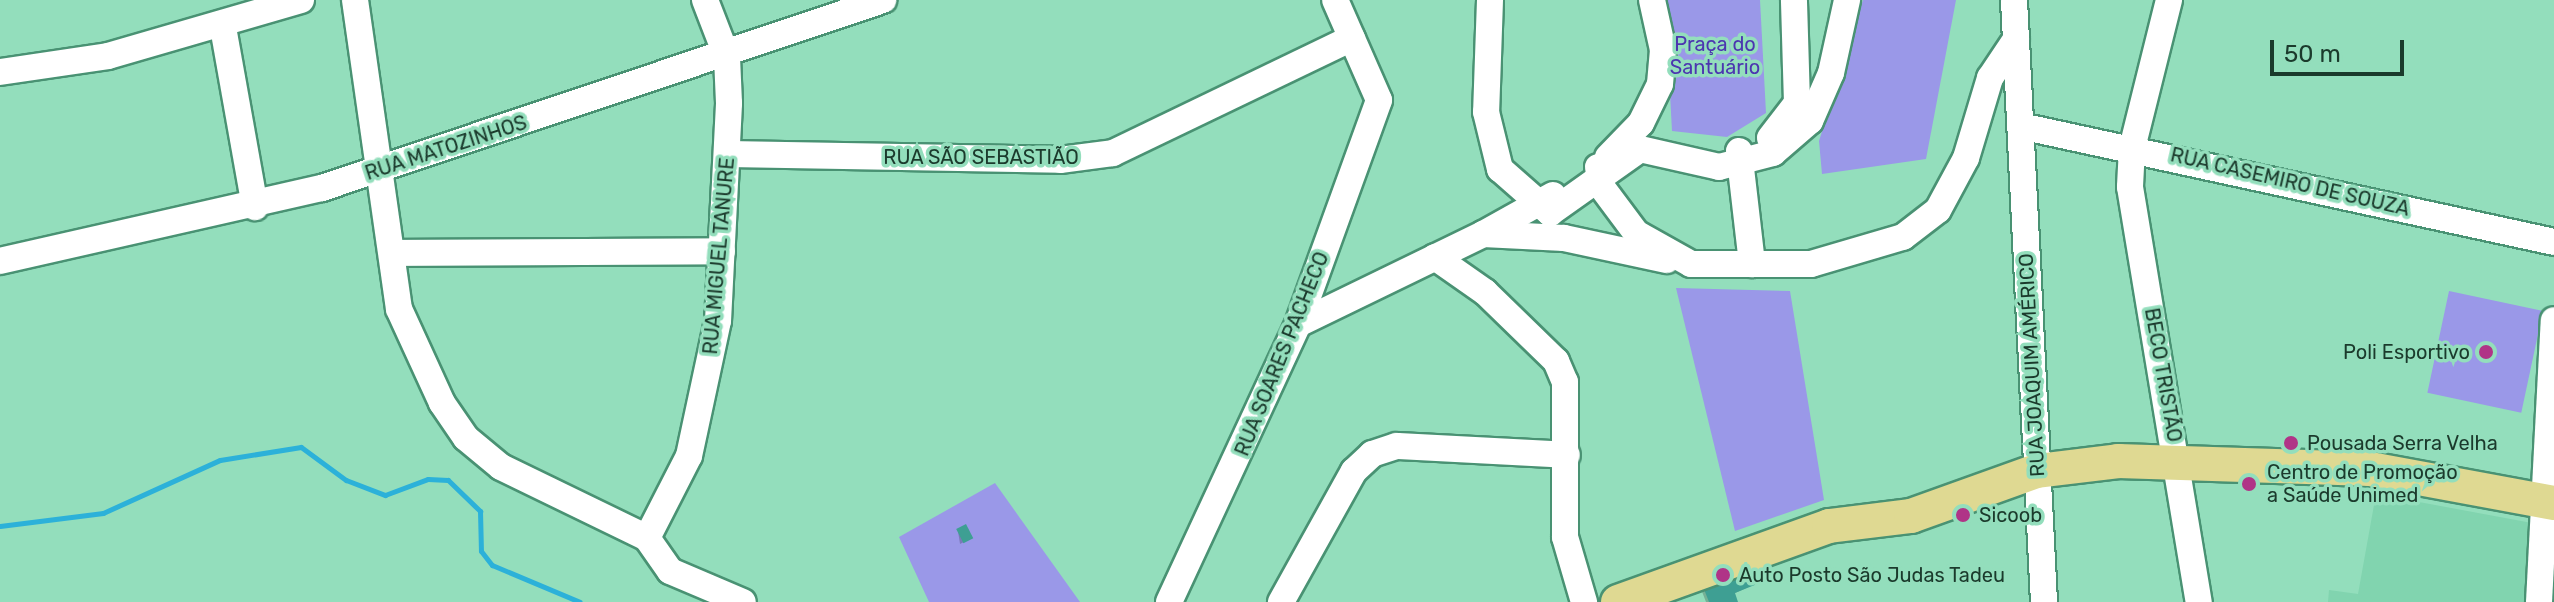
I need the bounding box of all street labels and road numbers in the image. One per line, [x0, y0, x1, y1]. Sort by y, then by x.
street label: RUA MATOZINHOS [362, 110, 530, 186]
street label: RUA CASEMIRO DE SOUZA [2168, 143, 2412, 221]
street label: RUA SÃO SEBASTIÃO [883, 145, 1079, 169]
street label: RUA MIGUEL TANURE [698, 156, 740, 356]
street label: RUA SOARES PACHECO [1230, 248, 1334, 460]
street label: RUA JOAQUIM AMÉRICO [2014, 252, 2050, 478]
street label: BECO TRISTÃO [2139, 306, 2187, 444]

